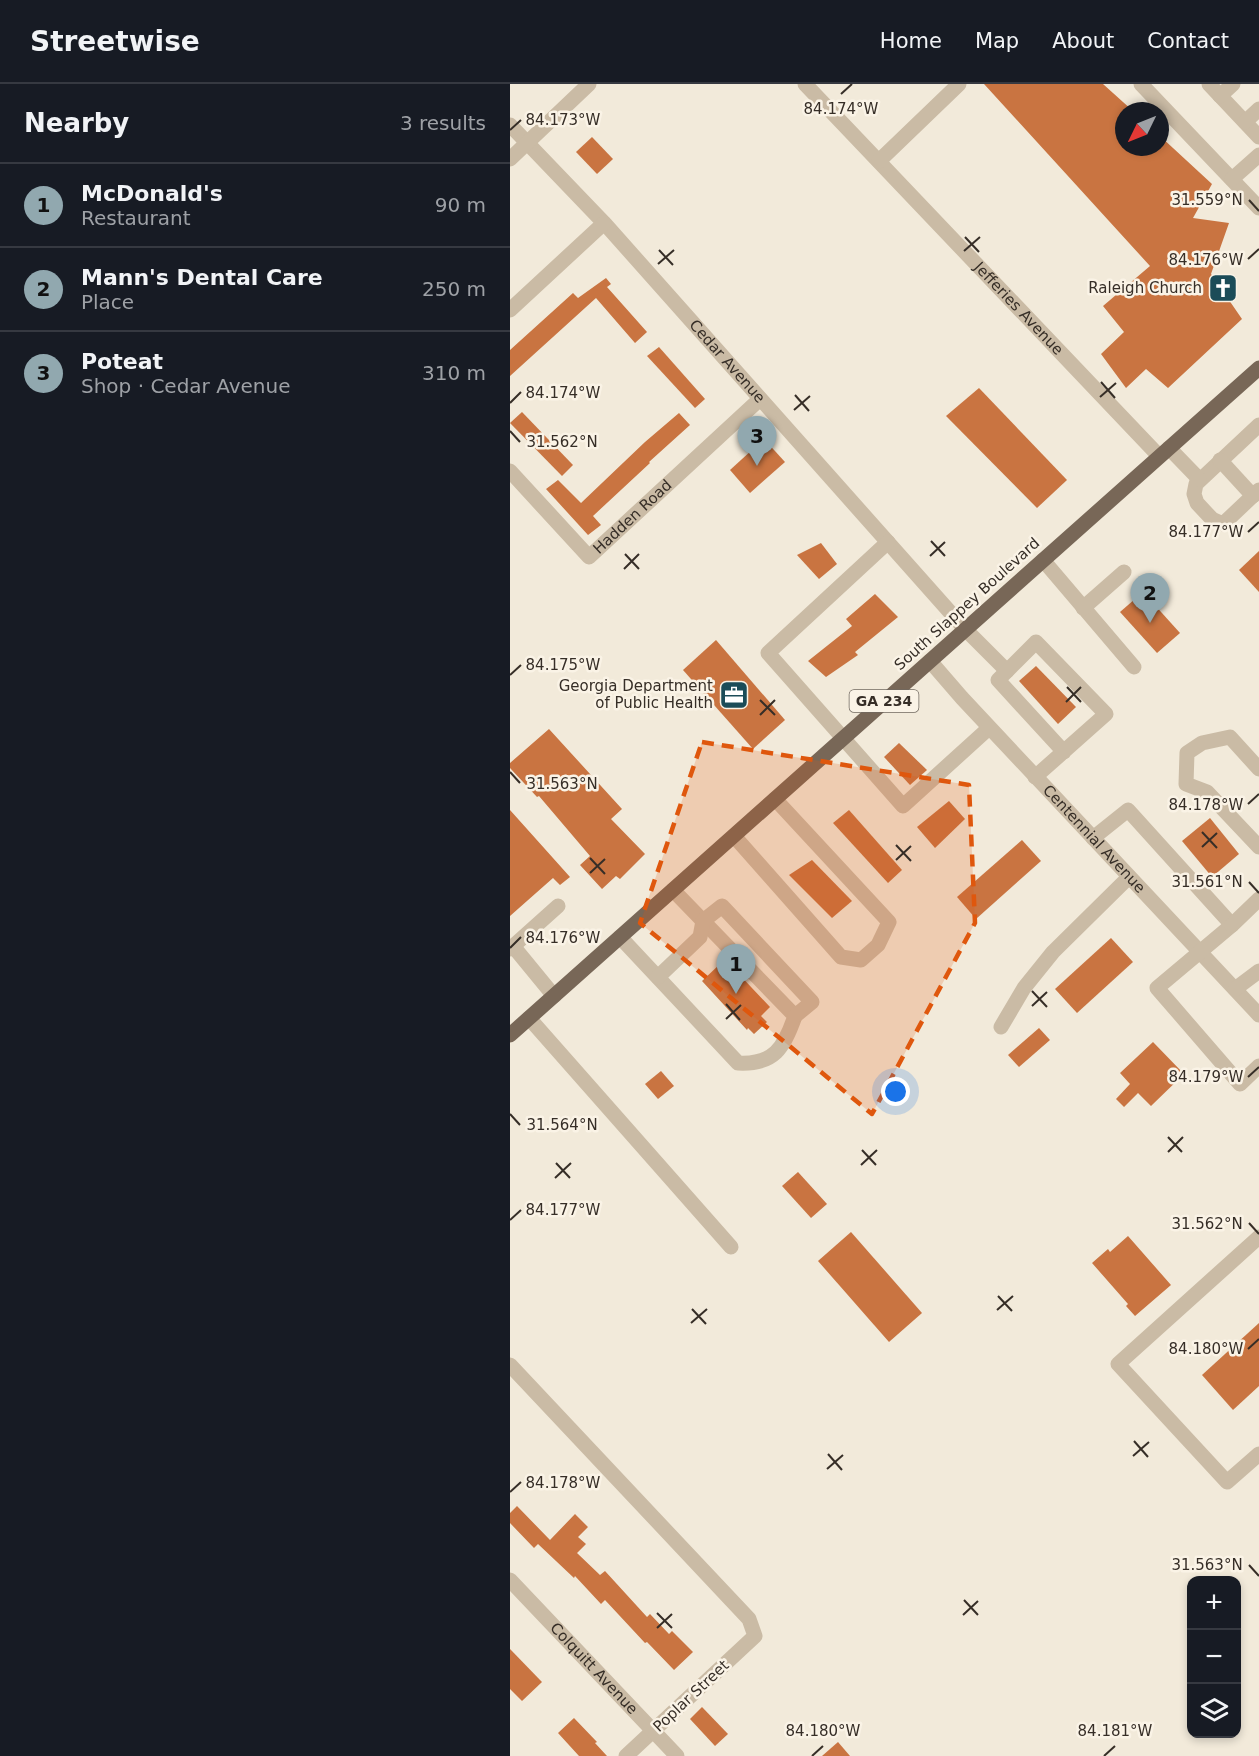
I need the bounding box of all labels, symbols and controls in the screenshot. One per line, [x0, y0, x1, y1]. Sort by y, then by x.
text: Streetwise [30, 25, 200, 58]
text: Home [880, 29, 942, 53]
text: Map [975, 29, 1019, 53]
text: About [1052, 29, 1114, 53]
text: Contact [1147, 29, 1229, 53]
text: 84.174°W [804, 100, 879, 118]
north arrow [1115, 102, 1169, 156]
text: Nearby [24, 108, 129, 138]
text: 3 results [400, 111, 486, 135]
text: 84.173°W [526, 111, 601, 129]
text: McDonald's [81, 181, 223, 206]
text: 31.559°N [1171, 191, 1243, 209]
text: 1 [37, 193, 50, 217]
text: 90 m [435, 193, 486, 217]
text: Restaurant [81, 206, 191, 230]
text: 84.176°W [1169, 251, 1244, 269]
street label: Jefferies Avenue [970, 258, 1067, 359]
text: Mann's Dental Care [81, 265, 323, 290]
church icon: Raleigh Church [1207, 272, 1239, 304]
text: 2 [37, 277, 50, 301]
text: 250 m [422, 277, 486, 301]
place label: Raleigh Church [1088, 279, 1202, 297]
text: Place [81, 290, 134, 314]
street label: Cedar Avenue [685, 316, 769, 407]
text: Poteat [81, 349, 163, 374]
text: 3 [37, 361, 50, 385]
text: 310 m [422, 361, 486, 385]
text: Shop · Cedar Avenue [81, 374, 290, 398]
text: 84.174°W [526, 384, 601, 402]
pin: 3 [738, 416, 776, 466]
text: 31.562°N [526, 433, 598, 451]
street label: Hadden Road [589, 476, 676, 558]
text: 84.177°W [1169, 523, 1244, 541]
street label: South Slappey Boulevard [891, 534, 1043, 674]
pin: 2 [1130, 574, 1170, 623]
text: 84.175°W [526, 656, 601, 674]
place label: Georgia Department of Public Health [559, 677, 713, 712]
office icon: Georgia Department of Public Health [718, 679, 750, 711]
road number: GA 234 [850, 690, 919, 712]
text: 31.563°N [526, 775, 598, 793]
street label: Centennial Avenue [1039, 781, 1149, 897]
text: 84.178°W [1169, 796, 1244, 814]
text: 31.561°N [1171, 873, 1243, 891]
text: 84.176°W [526, 929, 601, 947]
pin: 1 [716, 944, 756, 994]
text: 84.179°W [1169, 1068, 1244, 1086]
your location [881, 1077, 910, 1106]
text: 31.564°N [526, 1116, 598, 1134]
text: 84.177°W [526, 1201, 601, 1219]
text: 31.562°N [1171, 1215, 1243, 1233]
text: 84.180°W [1169, 1340, 1244, 1358]
text: 84.178°W [526, 1474, 601, 1492]
text: 31.563°N [1171, 1556, 1243, 1574]
map controls [1187, 1576, 1241, 1738]
button: + [1187, 1576, 1241, 1630]
street label: Colquitt Avenue [546, 1619, 642, 1718]
button: − [1187, 1630, 1241, 1684]
street label: Poplar Street [649, 1656, 733, 1736]
button: layers [1187, 1684, 1241, 1738]
text: 84.180°W [786, 1722, 861, 1740]
text: 84.181°W [1078, 1722, 1153, 1740]

